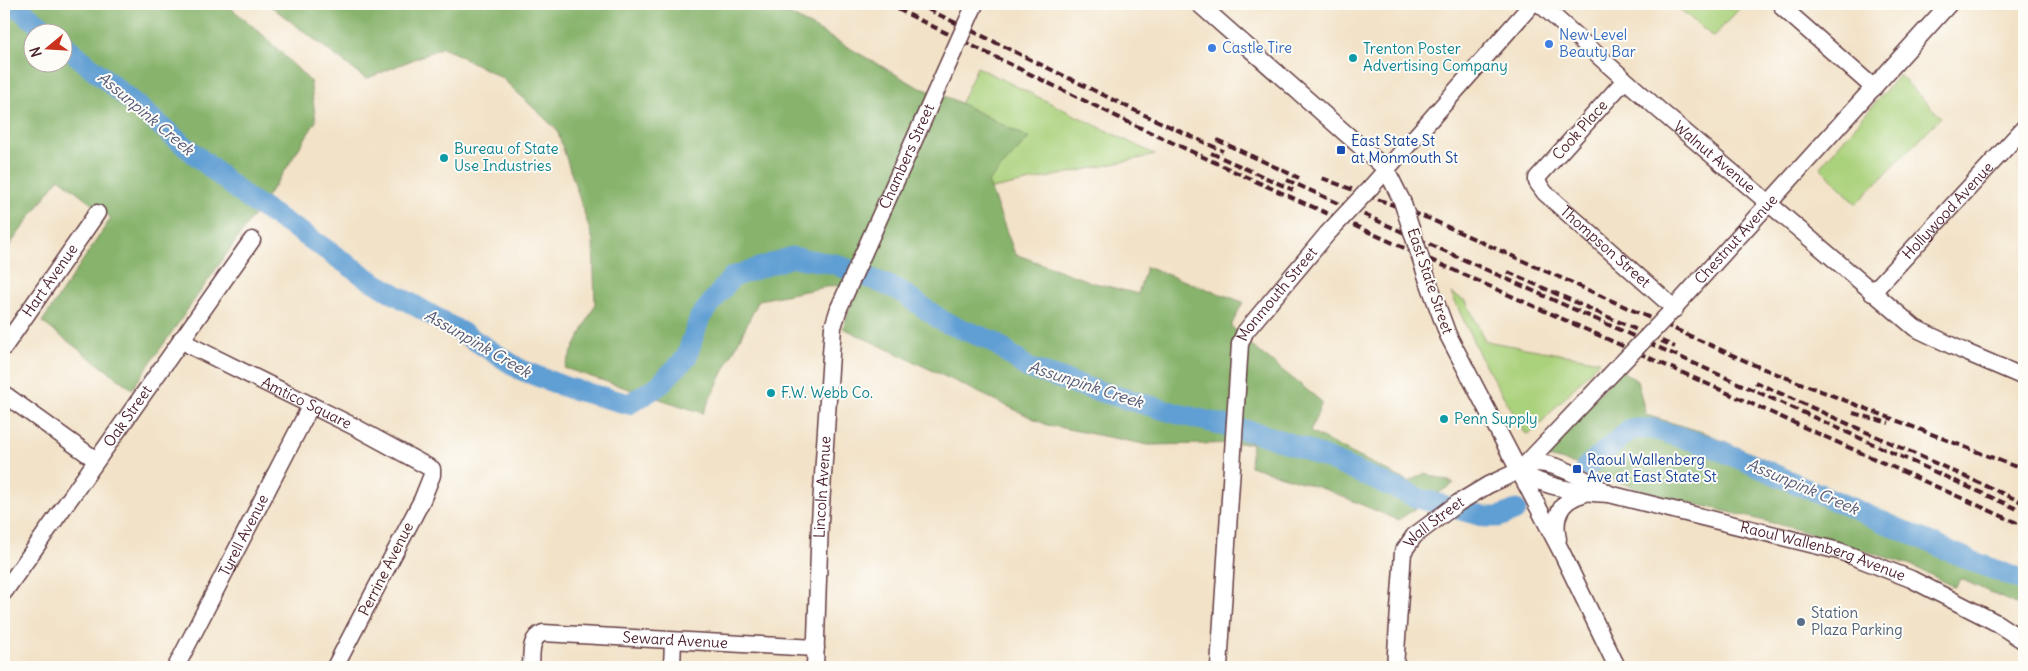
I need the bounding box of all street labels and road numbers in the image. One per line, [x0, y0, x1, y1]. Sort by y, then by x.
street label: Cook Place [1548, 96, 1611, 164]
street label: Chambers Street [875, 101, 938, 212]
street label: Walnut Avenue [1670, 117, 1759, 197]
street label: Hollywood Avenue [1898, 158, 1997, 263]
street label: Chestnut Avenue [1690, 190, 1781, 288]
street label: Thompson Street [1557, 201, 1654, 291]
street label: East State Street [1403, 225, 1458, 336]
street label: Hart Avenue [18, 240, 82, 320]
street label: Monmouth Street [1232, 243, 1321, 344]
street label: Amtico Square [258, 372, 355, 433]
street label: Oak Street [99, 381, 156, 451]
street label: Lincoln Avenue [809, 436, 835, 538]
street label: Tyrell Avenue [214, 491, 272, 579]
street label: Wall Street [1399, 492, 1467, 551]
street label: Raoul Wallenberg Avenue [1738, 517, 1908, 585]
street label: Perrine Avenue [354, 519, 417, 619]
street label: Seward Avenue [622, 627, 728, 652]

